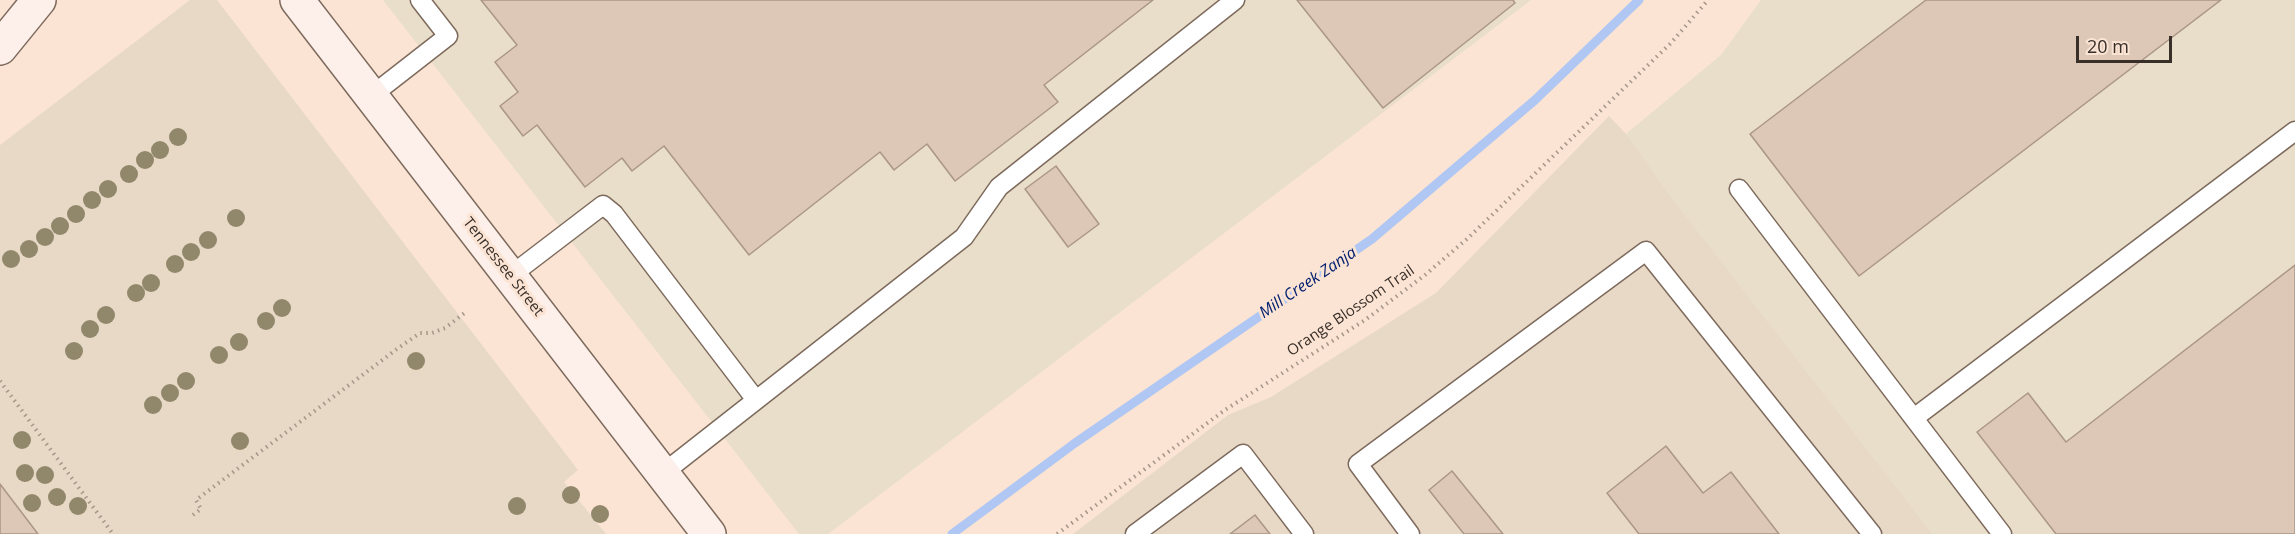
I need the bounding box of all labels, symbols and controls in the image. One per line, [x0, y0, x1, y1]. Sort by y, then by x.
scale bar [2079, 24, 2175, 62]
text: 20 m [2087, 34, 2129, 58]
street label: Tennessee Street [459, 214, 547, 320]
water label: Mill Creek Zanja [1256, 243, 1360, 323]
street label: Orange Blossom Trail [1284, 262, 1418, 360]

